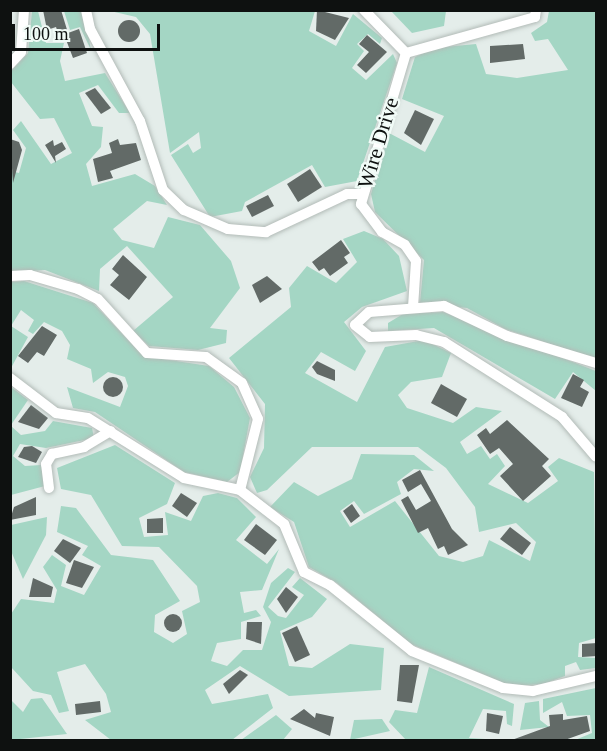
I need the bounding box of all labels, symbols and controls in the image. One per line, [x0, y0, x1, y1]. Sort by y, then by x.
scale bar [15, 12, 164, 50]
text: 100 m [23, 24, 69, 44]
street label: Wire Drive [352, 94, 404, 192]

